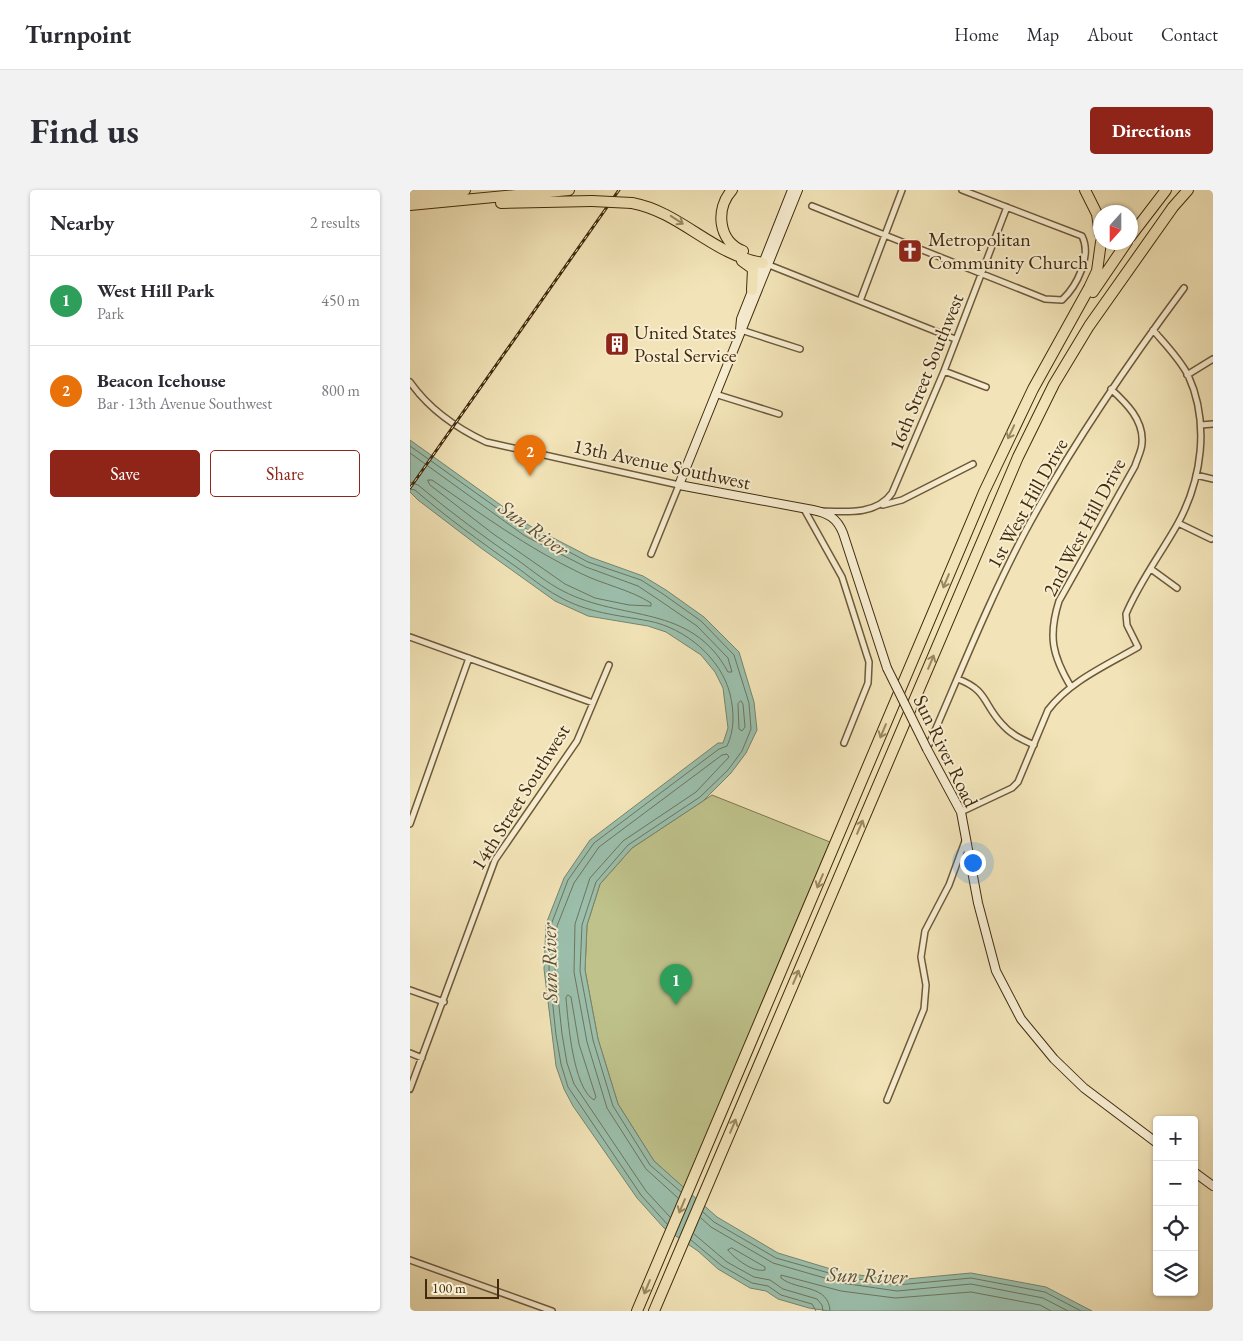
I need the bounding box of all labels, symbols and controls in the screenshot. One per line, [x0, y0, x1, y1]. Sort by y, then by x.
text: Turnpoint [25, 19, 131, 50]
text: Home [954, 23, 999, 46]
text: Map [1027, 23, 1059, 46]
text: About [1087, 23, 1133, 46]
text: Contact [1161, 23, 1218, 46]
button: Directions [1090, 107, 1213, 154]
text: Find us [30, 108, 139, 153]
north arrow [1093, 205, 1138, 250]
text: Nearby [50, 209, 114, 236]
text: 2 results [310, 212, 360, 233]
one-way arrow [670, 216, 684, 226]
place label: Metropolitan Community Church [928, 226, 1088, 275]
church icon: Metropolitan Community Church [897, 238, 923, 264]
text: West Hill Park [97, 278, 214, 303]
street label: 16th Street Southwest [883, 289, 970, 454]
text: 1 [62, 290, 70, 311]
text: 450 m [321, 290, 360, 311]
text: Park [97, 303, 124, 324]
place label: United States Postal Service [634, 319, 737, 368]
building icon: United States Postal Service [604, 331, 630, 357]
text: Beacon Icehouse [97, 368, 226, 393]
text: 2 [62, 380, 70, 401]
text: 800 m [321, 380, 360, 401]
text: Bar · 13th Avenue Southwest [97, 393, 272, 414]
one-way arrow [1006, 424, 1015, 439]
street label: 13th Avenue Southwest [571, 432, 754, 496]
street label: 1st West Hill Drive [981, 433, 1074, 573]
pin: 2 [514, 435, 546, 476]
button: Save [50, 450, 200, 497]
button: Share [210, 450, 360, 497]
street label: 2nd West Hill Drive [1037, 453, 1131, 600]
water label: Sun River [493, 493, 575, 563]
one-way arrow [941, 573, 950, 588]
one-way arrow [926, 655, 936, 670]
street label: Sun River Road [908, 690, 985, 812]
street label: 14th Street Southwest [465, 719, 576, 875]
one-way arrow [877, 723, 887, 738]
one-way arrow [856, 820, 865, 835]
your location [960, 850, 986, 876]
one-way arrow [814, 873, 824, 888]
water label: Sun River [535, 922, 563, 1004]
pin: 1 [660, 964, 692, 1005]
one-way arrow [792, 970, 802, 985]
map controls [1153, 1116, 1198, 1296]
button: + [1153, 1116, 1198, 1161]
one-way arrow [728, 1119, 738, 1134]
button: − [1153, 1161, 1198, 1206]
one-way arrow [676, 1198, 686, 1213]
button: locate [1153, 1206, 1198, 1251]
button: layers [1153, 1251, 1198, 1296]
water label: Sun River [826, 1260, 908, 1290]
scale bar [425, 1276, 499, 1299]
text: 100 m [432, 1279, 466, 1297]
one-way arrow [641, 1279, 651, 1294]

